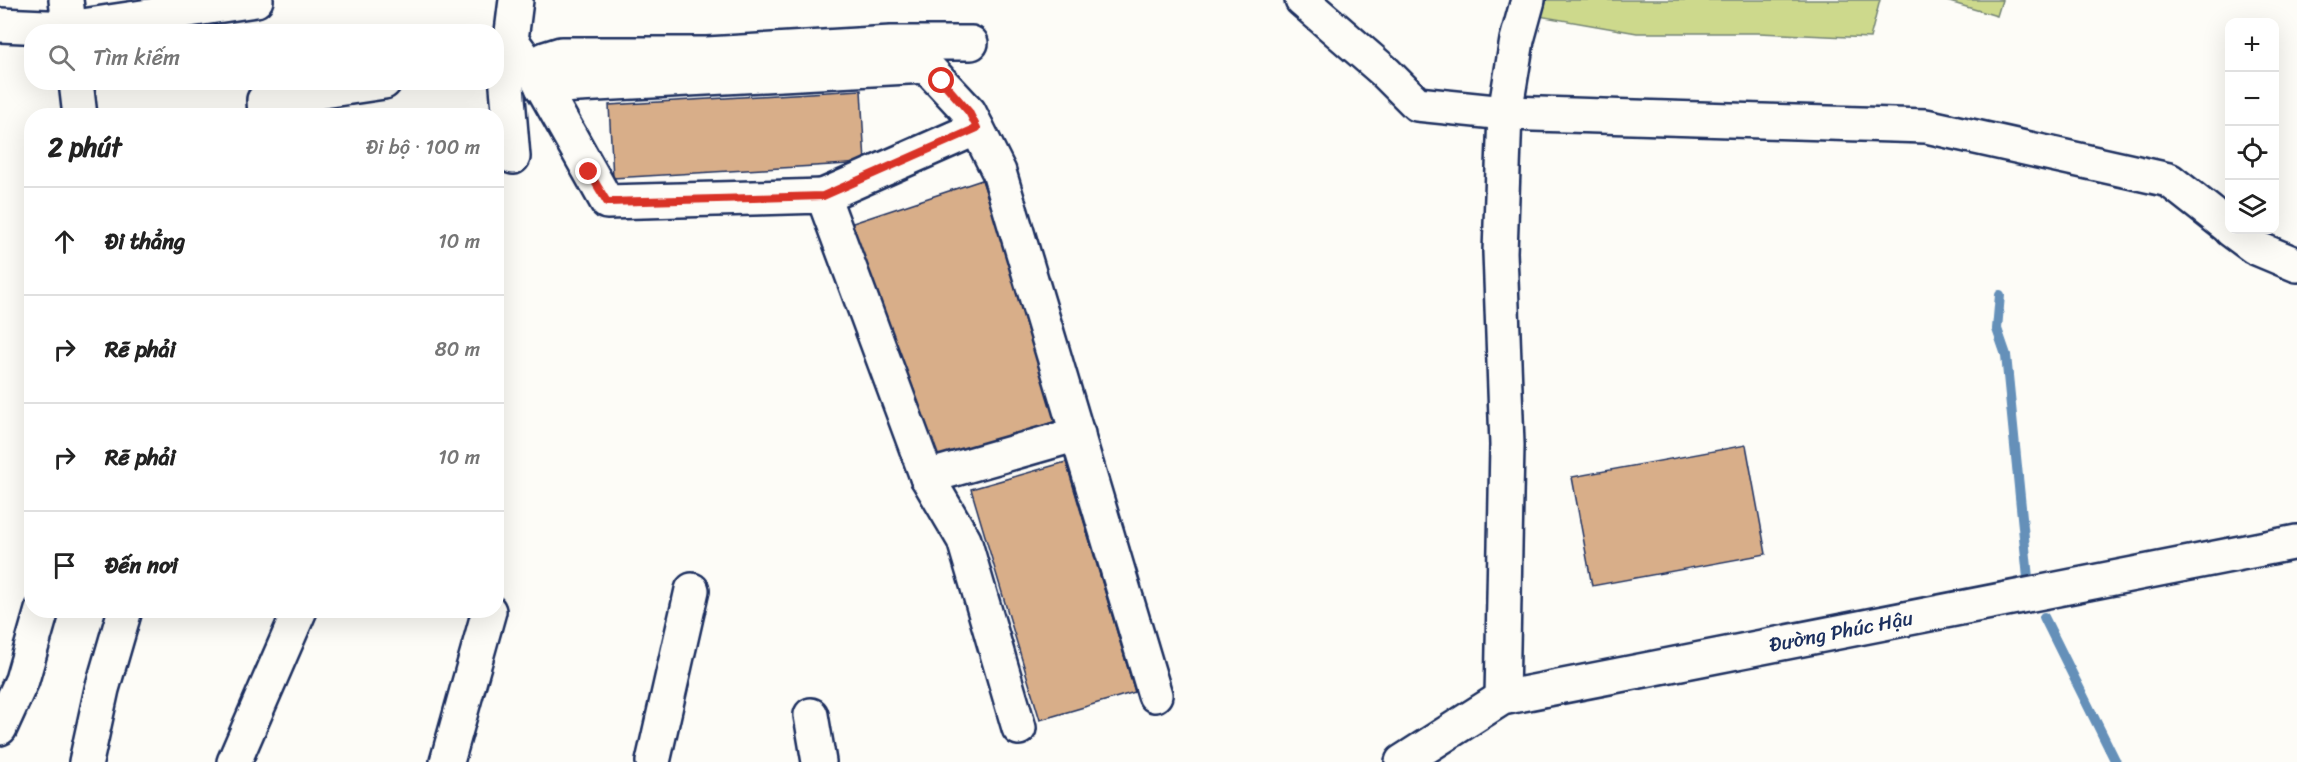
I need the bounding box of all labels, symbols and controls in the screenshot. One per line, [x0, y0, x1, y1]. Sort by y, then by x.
map controls [2225, 18, 2279, 234]
button: + [2225, 18, 2279, 72]
search box [24, 24, 504, 90]
text: Tìm kiếm [93, 38, 180, 77]
icon: search [45, 41, 78, 74]
route start [928, 67, 954, 93]
button: − [2225, 72, 2279, 126]
text: 2 phút [48, 124, 122, 170]
button: locate [2225, 126, 2279, 180]
text: Đi bộ · 100 m [366, 130, 480, 165]
route end [575, 158, 601, 184]
button: layers [2225, 180, 2279, 234]
text: Đi thẳng [105, 222, 185, 261]
text: 10 m [438, 224, 480, 259]
icon: ahead [48, 225, 81, 258]
text: Rẽ phải [105, 330, 176, 369]
text: 80 m [435, 332, 480, 367]
icon: right [48, 333, 81, 366]
text: Rẽ phải [105, 438, 176, 477]
text: 10 m [438, 440, 480, 475]
icon: right [48, 441, 81, 474]
text: Đến nơi [105, 546, 178, 585]
icon: arrive [48, 549, 81, 582]
street label: Đường Phúc Hậu [1766, 600, 1916, 663]

